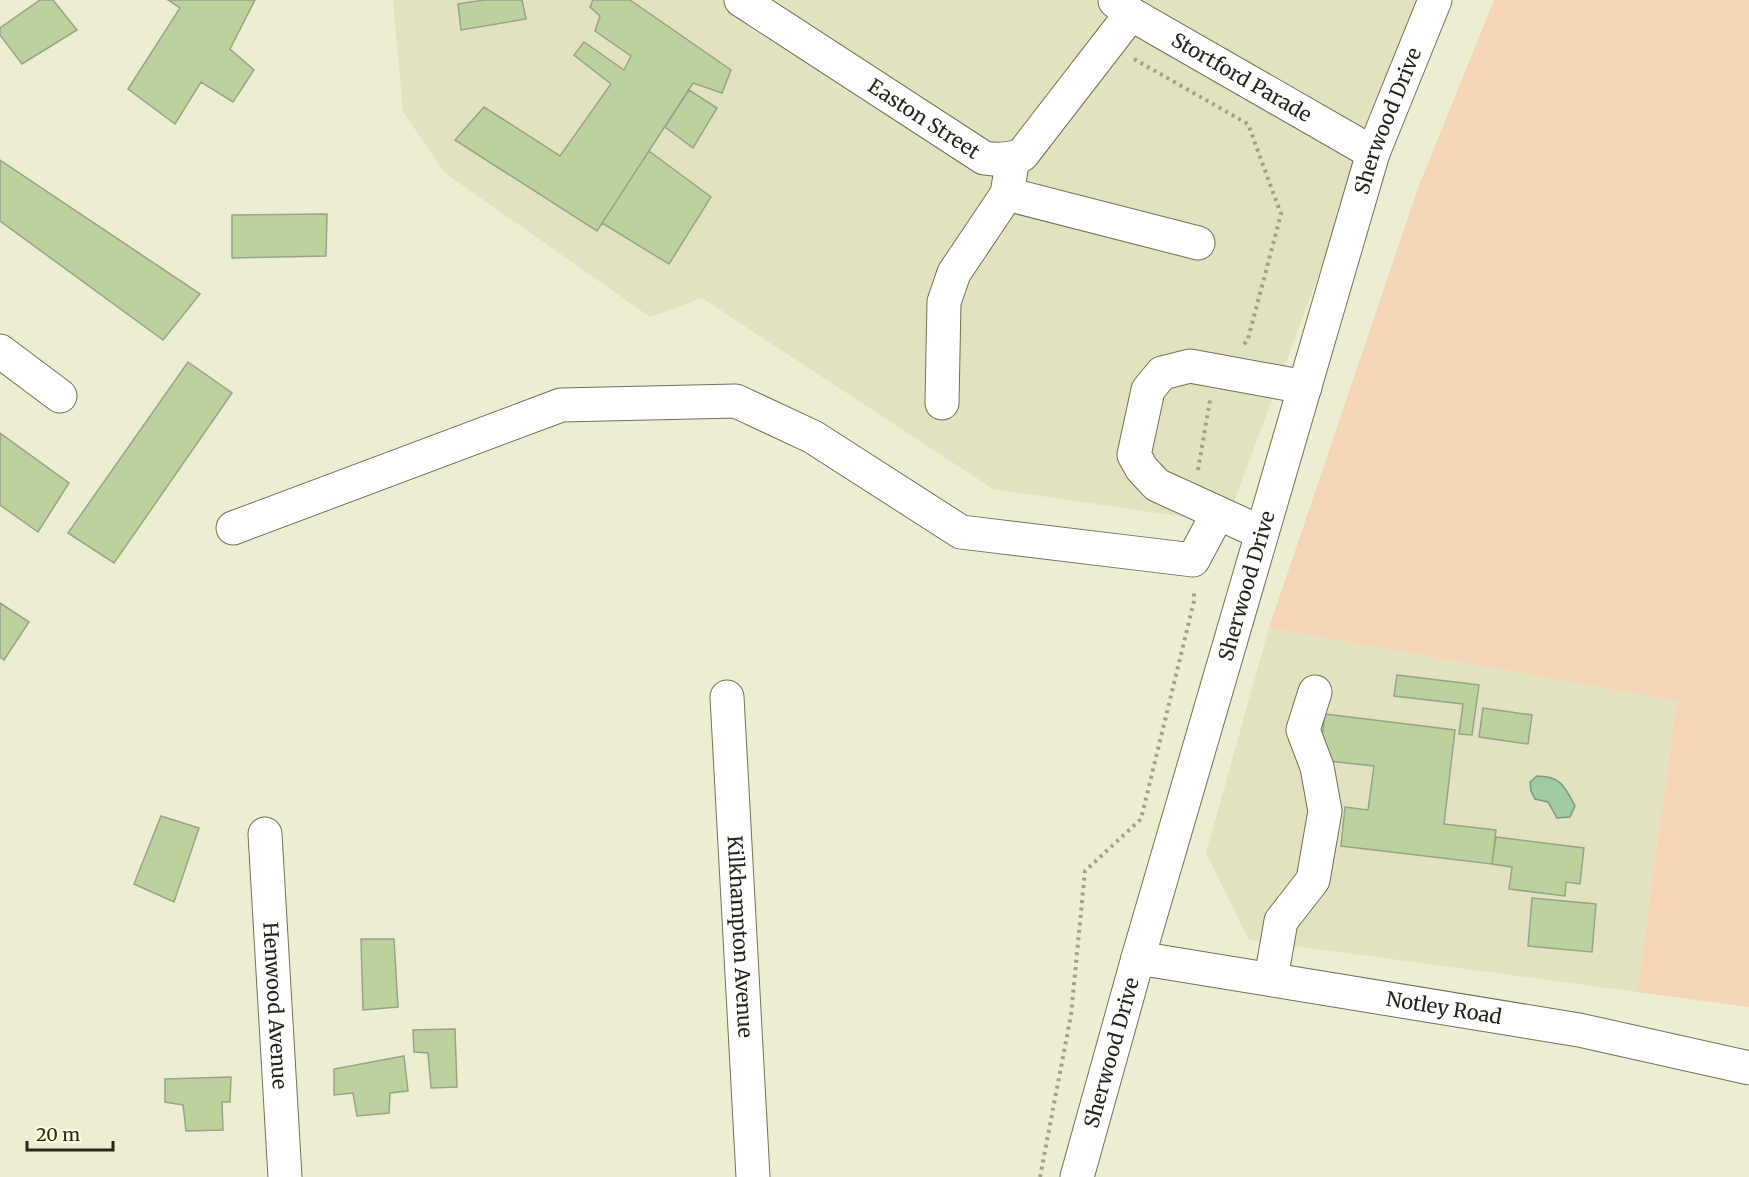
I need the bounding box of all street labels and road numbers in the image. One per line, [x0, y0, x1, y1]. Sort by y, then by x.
street label: Stortford Parade [1167, 27, 1316, 127]
street label: Sherwood Drive [1349, 44, 1426, 197]
street label: Easton Street [863, 73, 985, 164]
street label: Sherwood Drive [1212, 508, 1280, 664]
street label: Kilkhampton Avenue [723, 835, 758, 1039]
street label: Henwood Avenue [258, 921, 293, 1090]
street label: Sherwood Drive [1078, 975, 1144, 1131]
street label: Notley Road [1385, 986, 1504, 1029]

